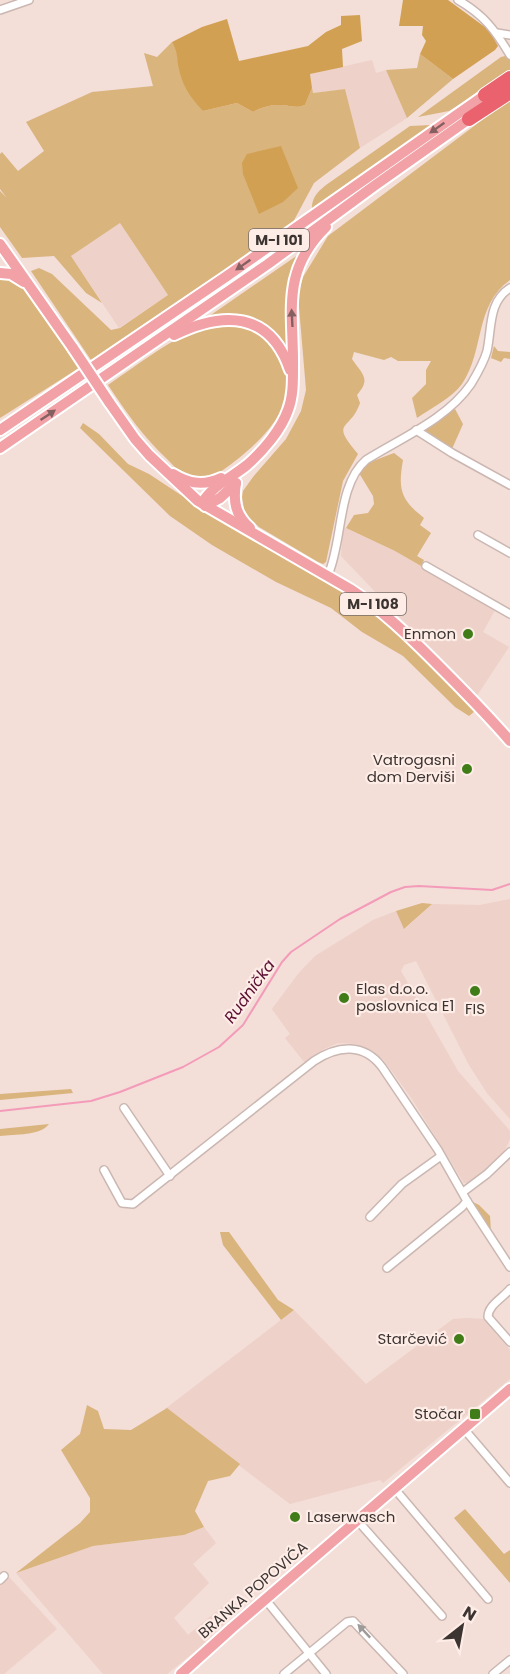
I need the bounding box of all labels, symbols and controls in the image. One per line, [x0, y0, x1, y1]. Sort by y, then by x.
one-way arrow [429, 122, 445, 134]
road number: M-I 101 [249, 229, 309, 251]
one-way arrow [235, 259, 251, 270]
one-way arrow [287, 309, 296, 328]
one-way arrow [40, 409, 56, 421]
road number: M-I 108 [340, 593, 406, 615]
place label: Enmon [404, 623, 456, 644]
marker: Enmon [461, 627, 475, 641]
place label: Vatrogasni dom Derviši [367, 749, 455, 787]
marker: Vatrogasni dom Derviši [460, 762, 474, 776]
water label: Rudnička [218, 955, 280, 1028]
place label: Elas d.o.o. poslovnica E1 [356, 978, 454, 1016]
marker: FIS [468, 984, 482, 998]
marker: Elas d.o.o. poslovnica E1 [337, 991, 351, 1005]
place label: FIS [465, 998, 485, 1019]
place label: Starčević [377, 1328, 447, 1349]
marker: Starčević [452, 1332, 466, 1346]
place label: Stočar [414, 1403, 463, 1424]
marker: Stočar [468, 1407, 482, 1421]
place label: Laserwasch [307, 1506, 395, 1527]
marker: Laserwasch [288, 1510, 302, 1524]
street label: BRANKA POPOVIĆA [194, 1536, 312, 1643]
north arrow [432, 1596, 492, 1656]
text: N [458, 1601, 481, 1627]
one-way arrow [358, 1624, 371, 1639]

